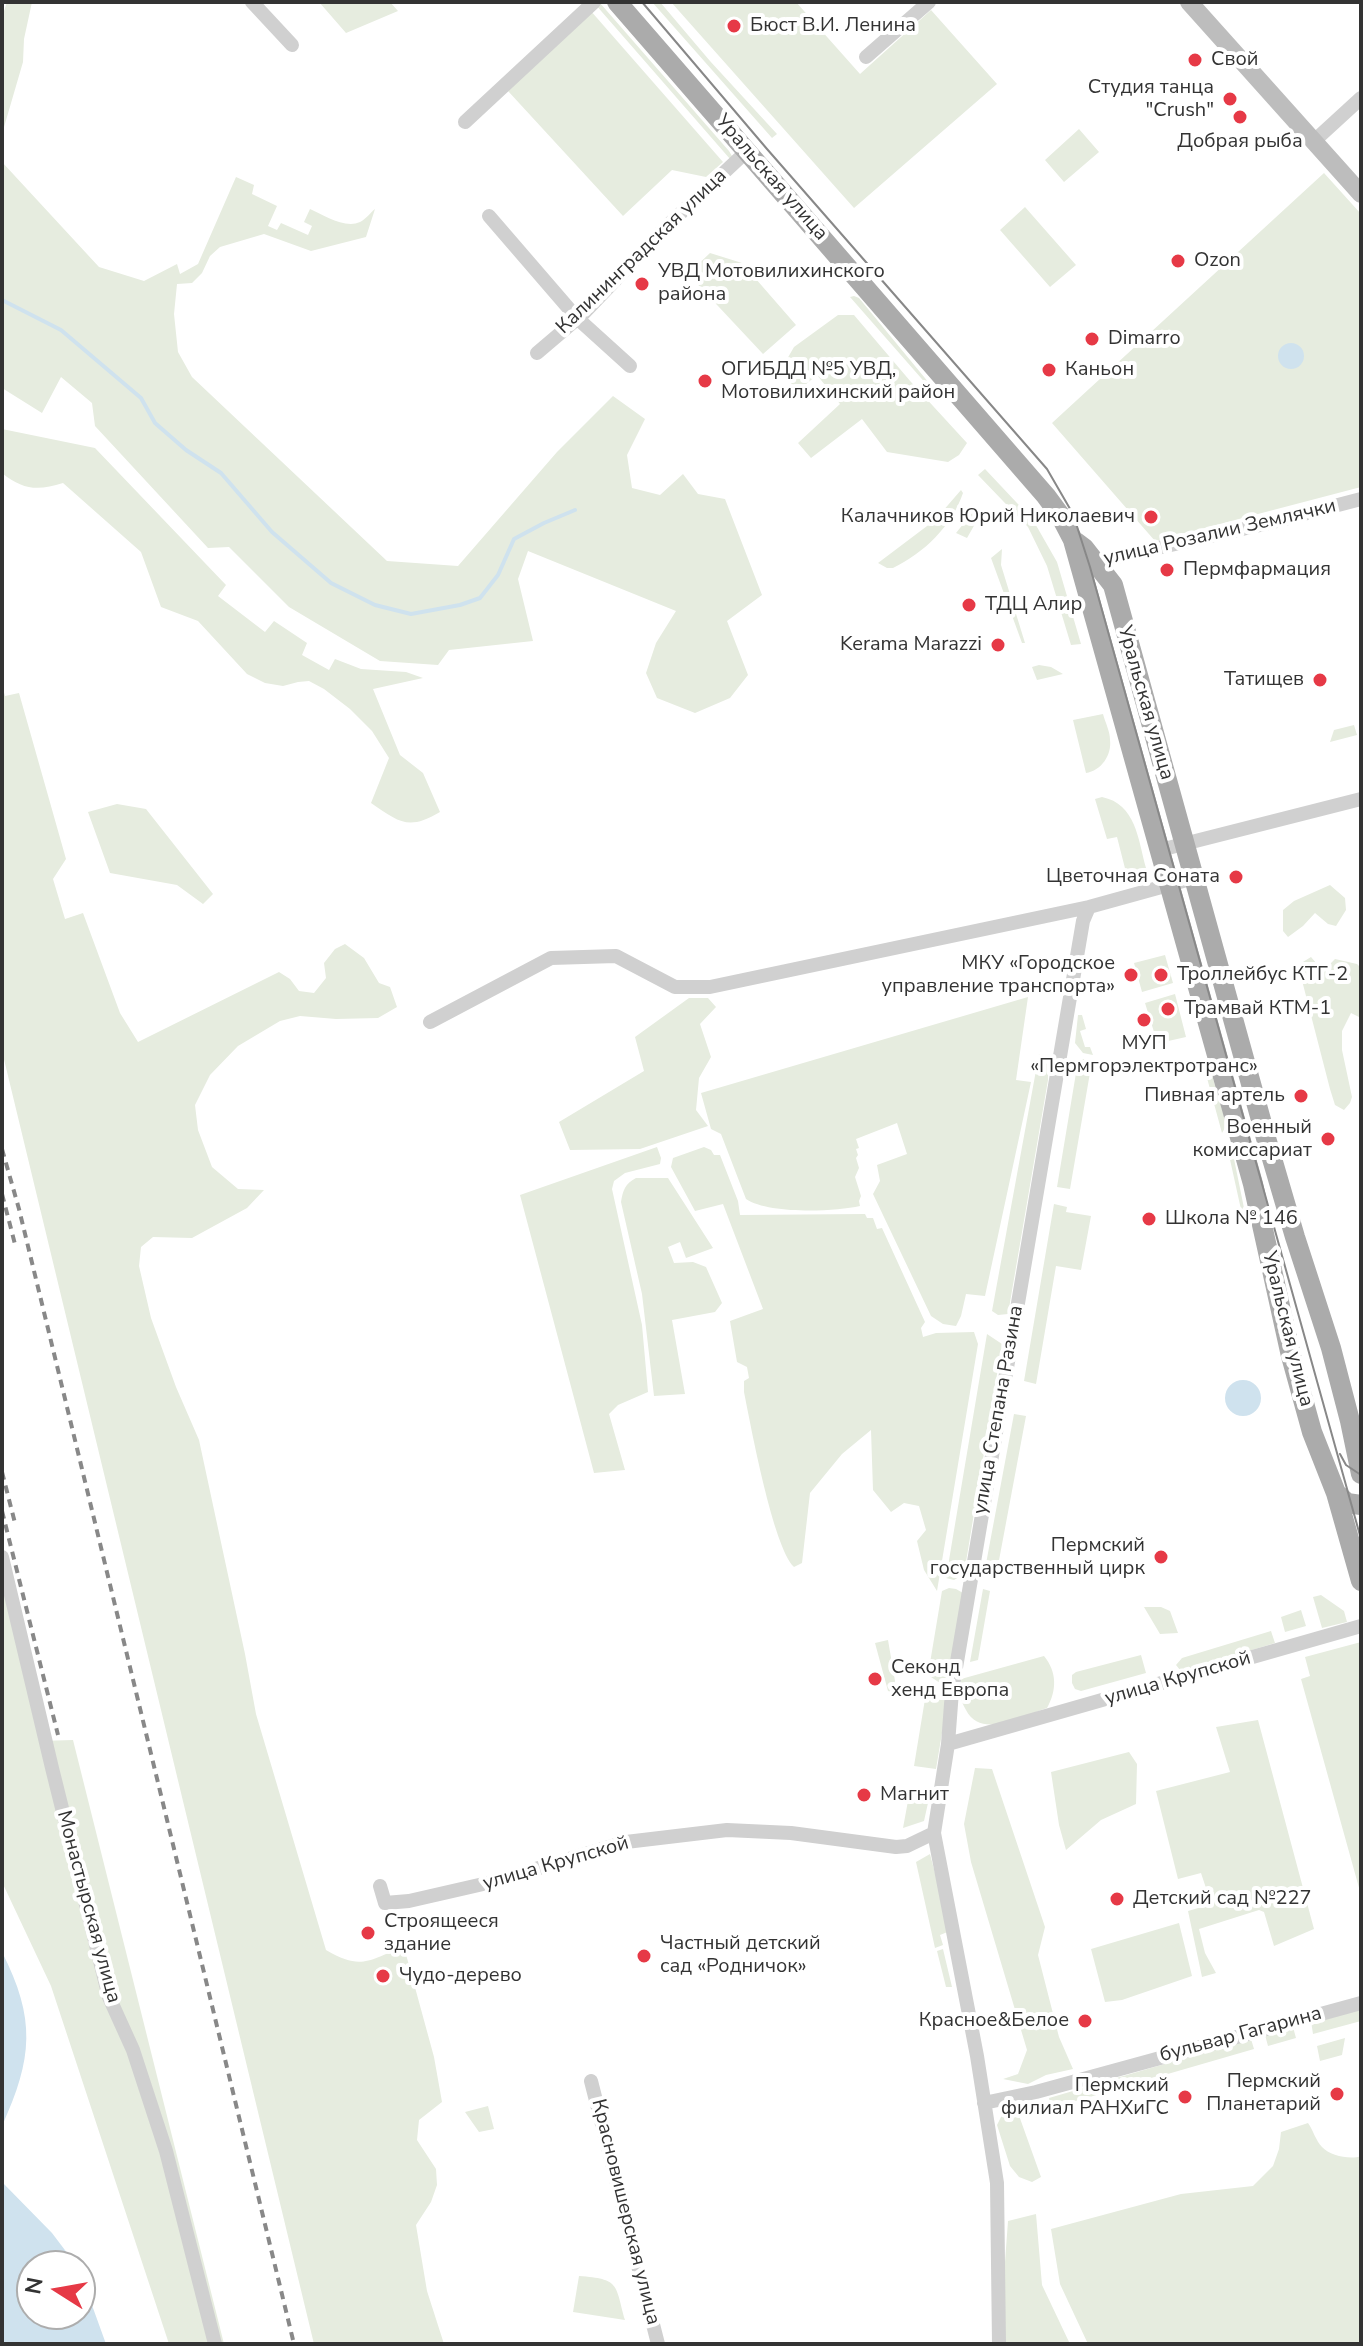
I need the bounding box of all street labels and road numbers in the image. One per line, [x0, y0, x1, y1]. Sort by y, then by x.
street label: Уральская улица [710, 110, 832, 246]
street label: Калининградская улица [552, 164, 732, 340]
street label: улица Розалии Землячки [1102, 495, 1338, 571]
street label: Уральская улица [1112, 623, 1178, 783]
street label: Уральская улица [1256, 1249, 1318, 1409]
street label: улица Степана Разина [969, 1304, 1029, 1516]
street label: улица Крупской [1102, 1647, 1254, 1711]
street label: Монастырская улица [51, 1808, 125, 2006]
street label: улица Крупской [480, 1832, 632, 1896]
street label: бульвар Гагарина [1158, 2002, 1324, 2068]
street label: Красновишерская улица [585, 2097, 665, 2327]

